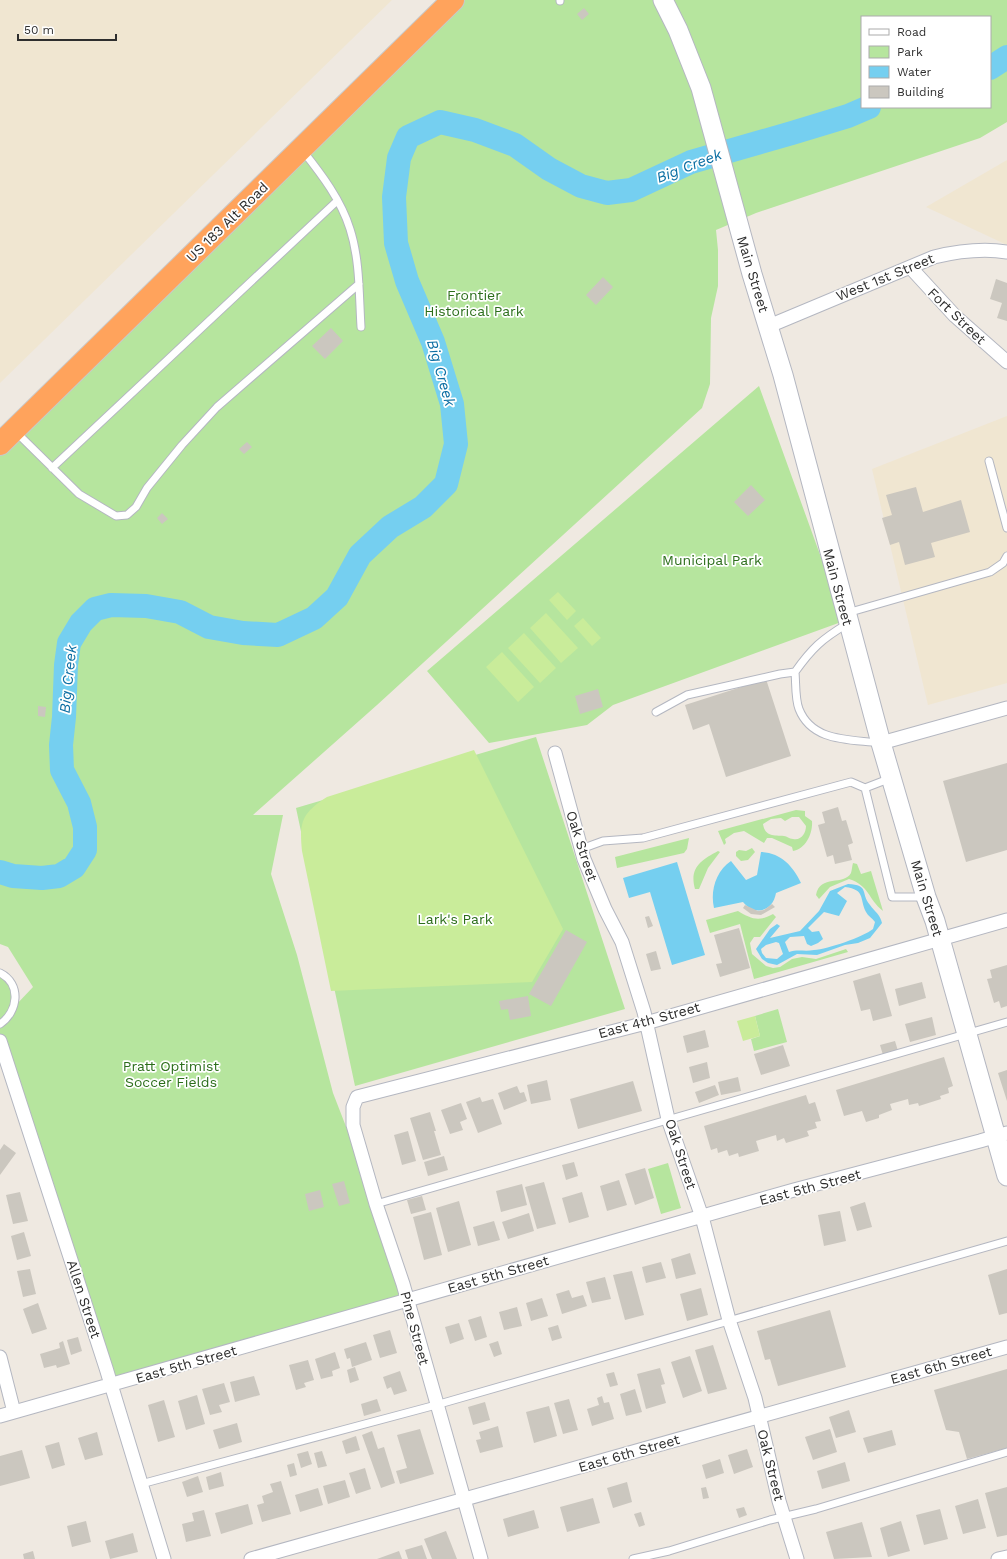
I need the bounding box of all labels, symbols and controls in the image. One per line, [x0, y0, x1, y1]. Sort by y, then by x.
scale bar [18, 16, 116, 42]
legend [861, 16, 991, 108]
text: 50 m [24, 23, 54, 37]
text: Road [897, 25, 926, 39]
text: Park [897, 45, 923, 59]
text: Water [897, 65, 932, 79]
text: Building [897, 85, 944, 99]
water label: Big Creek [654, 145, 725, 187]
street label: US 183 Alt Road [183, 179, 271, 265]
street label: Main Street [734, 234, 772, 314]
street label: West 1st Street [834, 250, 937, 304]
street label: Fort Street [925, 284, 989, 348]
park label: Frontier Historical Park [424, 287, 524, 319]
water label: Big Creek [423, 337, 459, 409]
street label: Main Street [820, 547, 856, 627]
park label: Municipal Park [662, 552, 762, 568]
water label: Big Creek [55, 643, 81, 714]
street label: Oak Street [563, 809, 601, 883]
street label: Main Street [908, 858, 946, 938]
park label: Lark's Park [417, 911, 493, 927]
street label: East 4th Street [596, 999, 702, 1041]
park label: Pratt Optimist Soccer Fields [123, 1058, 219, 1090]
street label: Oak Street [662, 1117, 700, 1191]
street label: East 5th Street [757, 1166, 863, 1208]
street label: East 5th Street [446, 1252, 551, 1296]
street label: Allen Street [64, 1258, 104, 1340]
street label: Pine Street [397, 1289, 433, 1367]
street label: East 5th Street [134, 1342, 239, 1386]
street label: East 6th Street [888, 1343, 994, 1387]
street label: Oak Street [754, 1428, 788, 1502]
street label: East 6th Street [576, 1431, 682, 1475]

